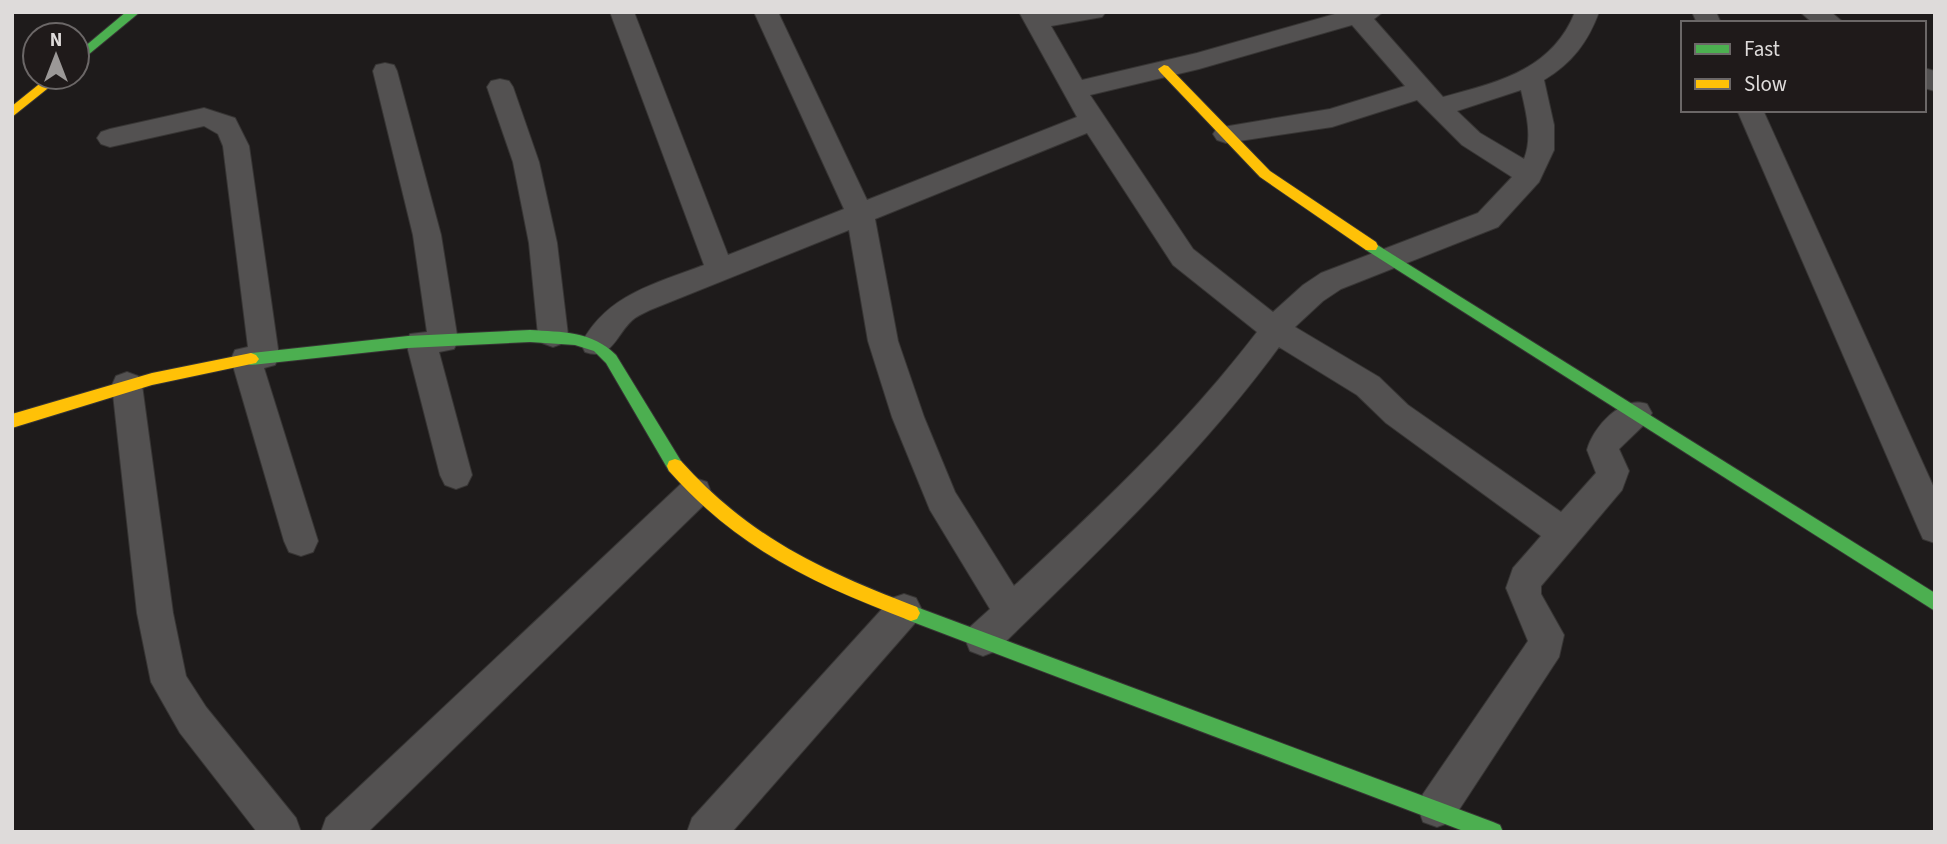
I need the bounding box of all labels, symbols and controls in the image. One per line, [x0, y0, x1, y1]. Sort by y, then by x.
north arrow [21, 21, 91, 91]
legend [1681, 21, 1926, 112]
text: N [50, 27, 62, 54]
text: Fast [1744, 34, 1780, 64]
text: Slow [1744, 69, 1787, 99]

